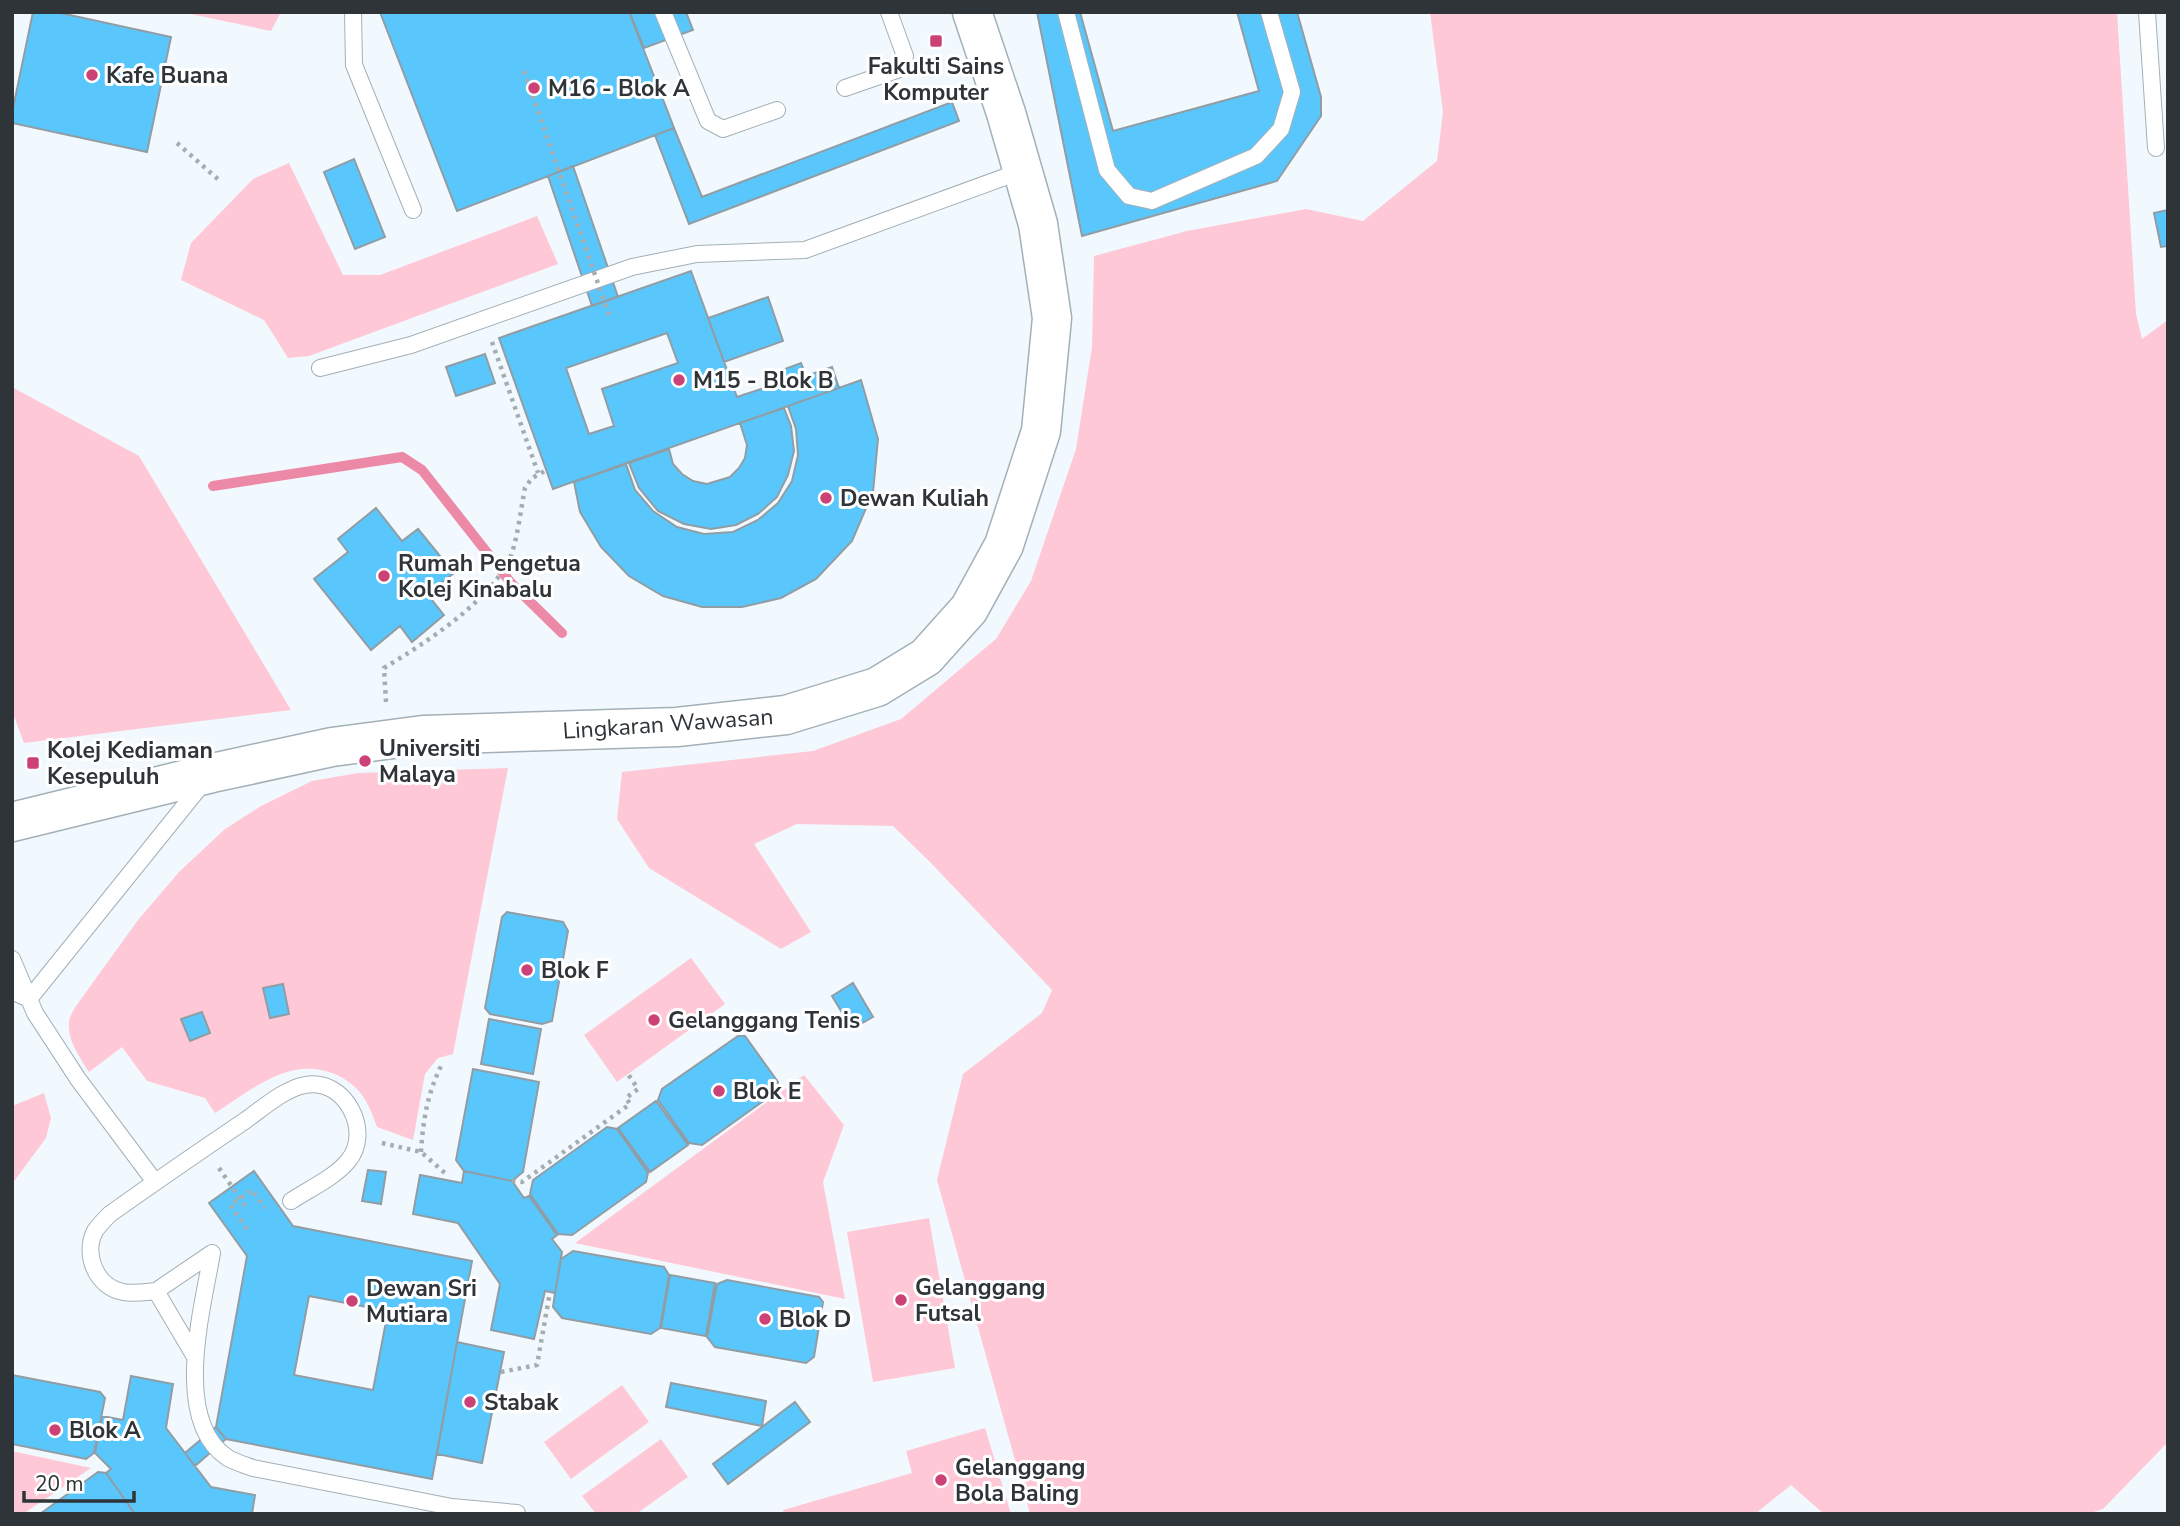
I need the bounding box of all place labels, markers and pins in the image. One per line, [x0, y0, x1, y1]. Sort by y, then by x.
marker: Fakulti Sains Komputer [928, 33, 944, 49]
place label: Fakulti Sains Komputer [868, 51, 1004, 108]
place label: Kafe Buana [106, 60, 228, 91]
marker: Kafe Buana [84, 67, 100, 83]
place label: M16 - Blok A [548, 73, 691, 104]
marker: M16 - Blok A [526, 80, 542, 96]
place label: M15 - Blok B [693, 365, 834, 396]
marker: M15 - Blok B [671, 372, 687, 388]
place label: Dewan Kuliah [840, 483, 989, 514]
marker: Dewan Kuliah [818, 490, 834, 506]
place label: Rumah Pengetua Kolej Kinabalu [398, 548, 581, 605]
marker: Rumah Pengetua Kolej Kinabalu [376, 568, 392, 584]
place label: Universiti Malaya [379, 733, 480, 790]
place label: Kolej Kediaman Kesepuluh [47, 735, 213, 792]
marker: Universiti Malaya [357, 753, 373, 769]
marker: Kolej Kediaman Kesepuluh [25, 755, 41, 771]
place label: Blok F [541, 955, 609, 986]
marker: Blok F [519, 962, 535, 978]
place label: Gelanggang Tenis [668, 1005, 860, 1036]
marker: Gelanggang Tenis [646, 1012, 662, 1028]
place label: Blok E [733, 1076, 802, 1107]
marker: Blok E [711, 1083, 727, 1099]
place label: Gelanggang Futsal [915, 1272, 1045, 1329]
place label: Dewan Sri Mutiara [366, 1273, 477, 1330]
marker: Gelanggang Futsal [893, 1292, 909, 1308]
marker: Dewan Sri Mutiara [344, 1293, 360, 1309]
place label: Blok D [779, 1304, 851, 1335]
marker: Blok D [757, 1311, 773, 1327]
place label: Stabak [484, 1387, 559, 1418]
marker: Stabak [462, 1394, 478, 1410]
place label: Blok A [69, 1415, 142, 1446]
marker: Blok A [47, 1422, 63, 1438]
place label: Gelanggang Bola Baling [955, 1452, 1085, 1509]
marker: Gelanggang Bola Baling [933, 1472, 949, 1488]

